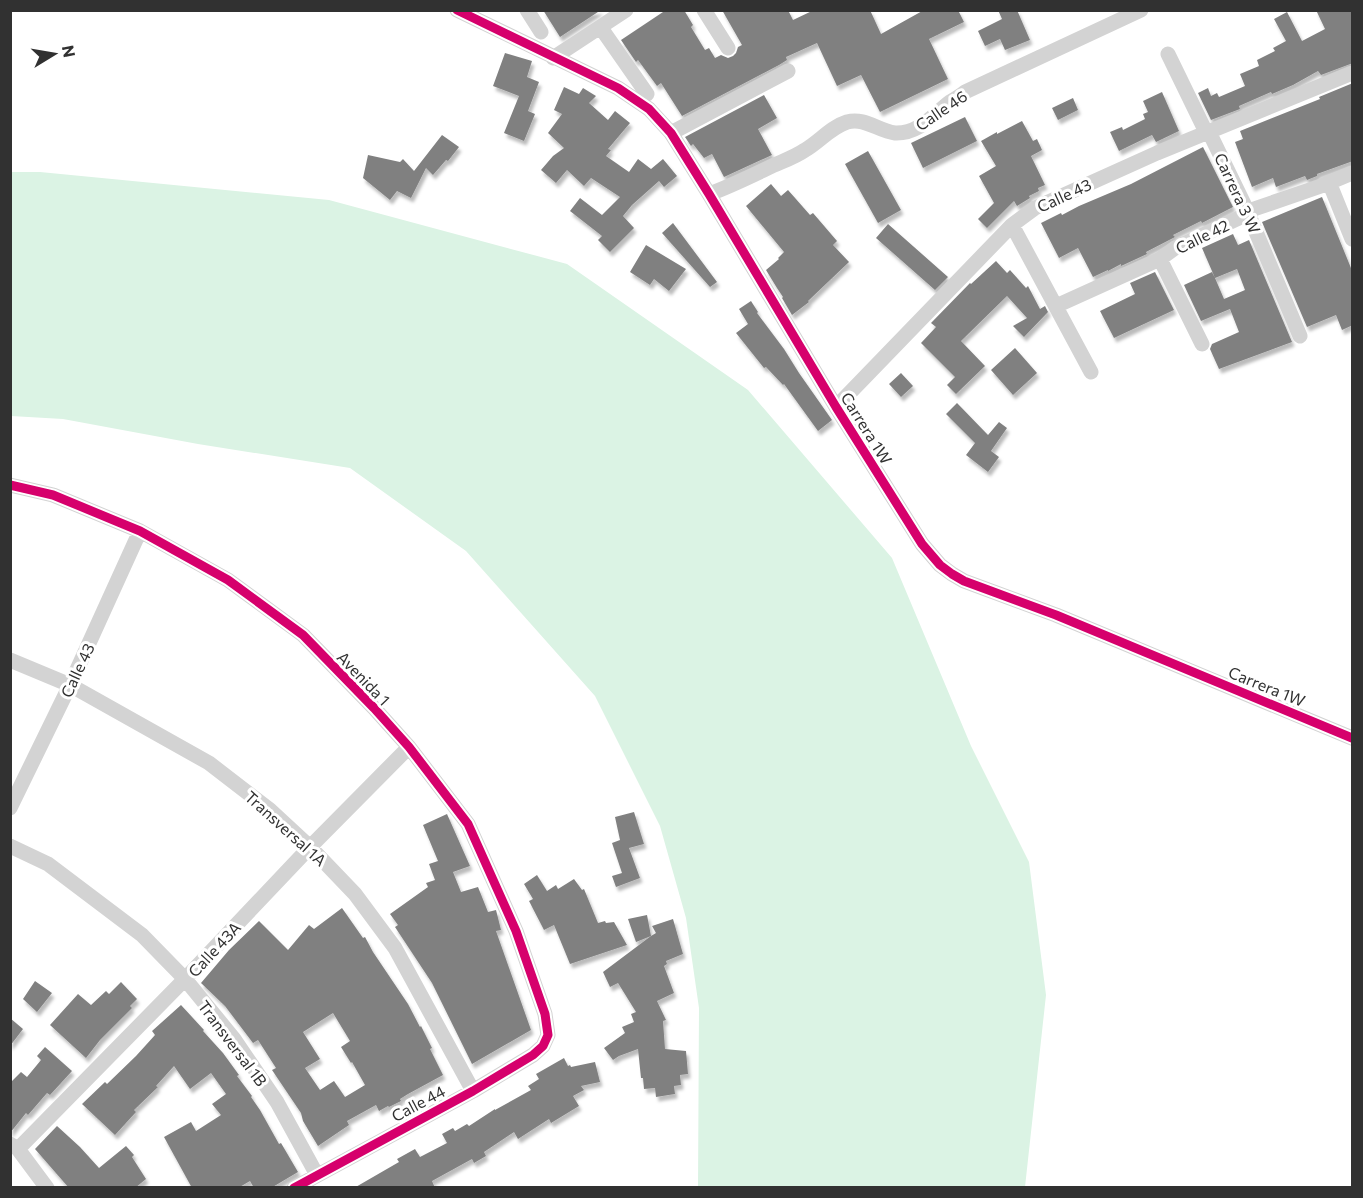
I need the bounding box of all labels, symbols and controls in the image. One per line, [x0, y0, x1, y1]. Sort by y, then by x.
north arrow [24, 24, 84, 84]
text: N [59, 43, 80, 59]
street label: Calle 46 [912, 86, 970, 134]
street label: Carrera 3 W [1211, 150, 1265, 236]
street label: Calle 43 [1034, 174, 1094, 216]
street label: Calle 42 [1172, 215, 1232, 257]
street label: Carrera 1W [837, 389, 897, 467]
street label: Calle 43 [56, 640, 98, 700]
street label: Avenida 1 [334, 647, 394, 709]
street label: Carrera 1W [1226, 662, 1308, 710]
street label: Transversal 1A [241, 786, 331, 870]
street label: Calle 43A [184, 918, 244, 980]
street label: Transversal 1B [195, 996, 271, 1090]
street label: Calle 44 [388, 1081, 448, 1125]

